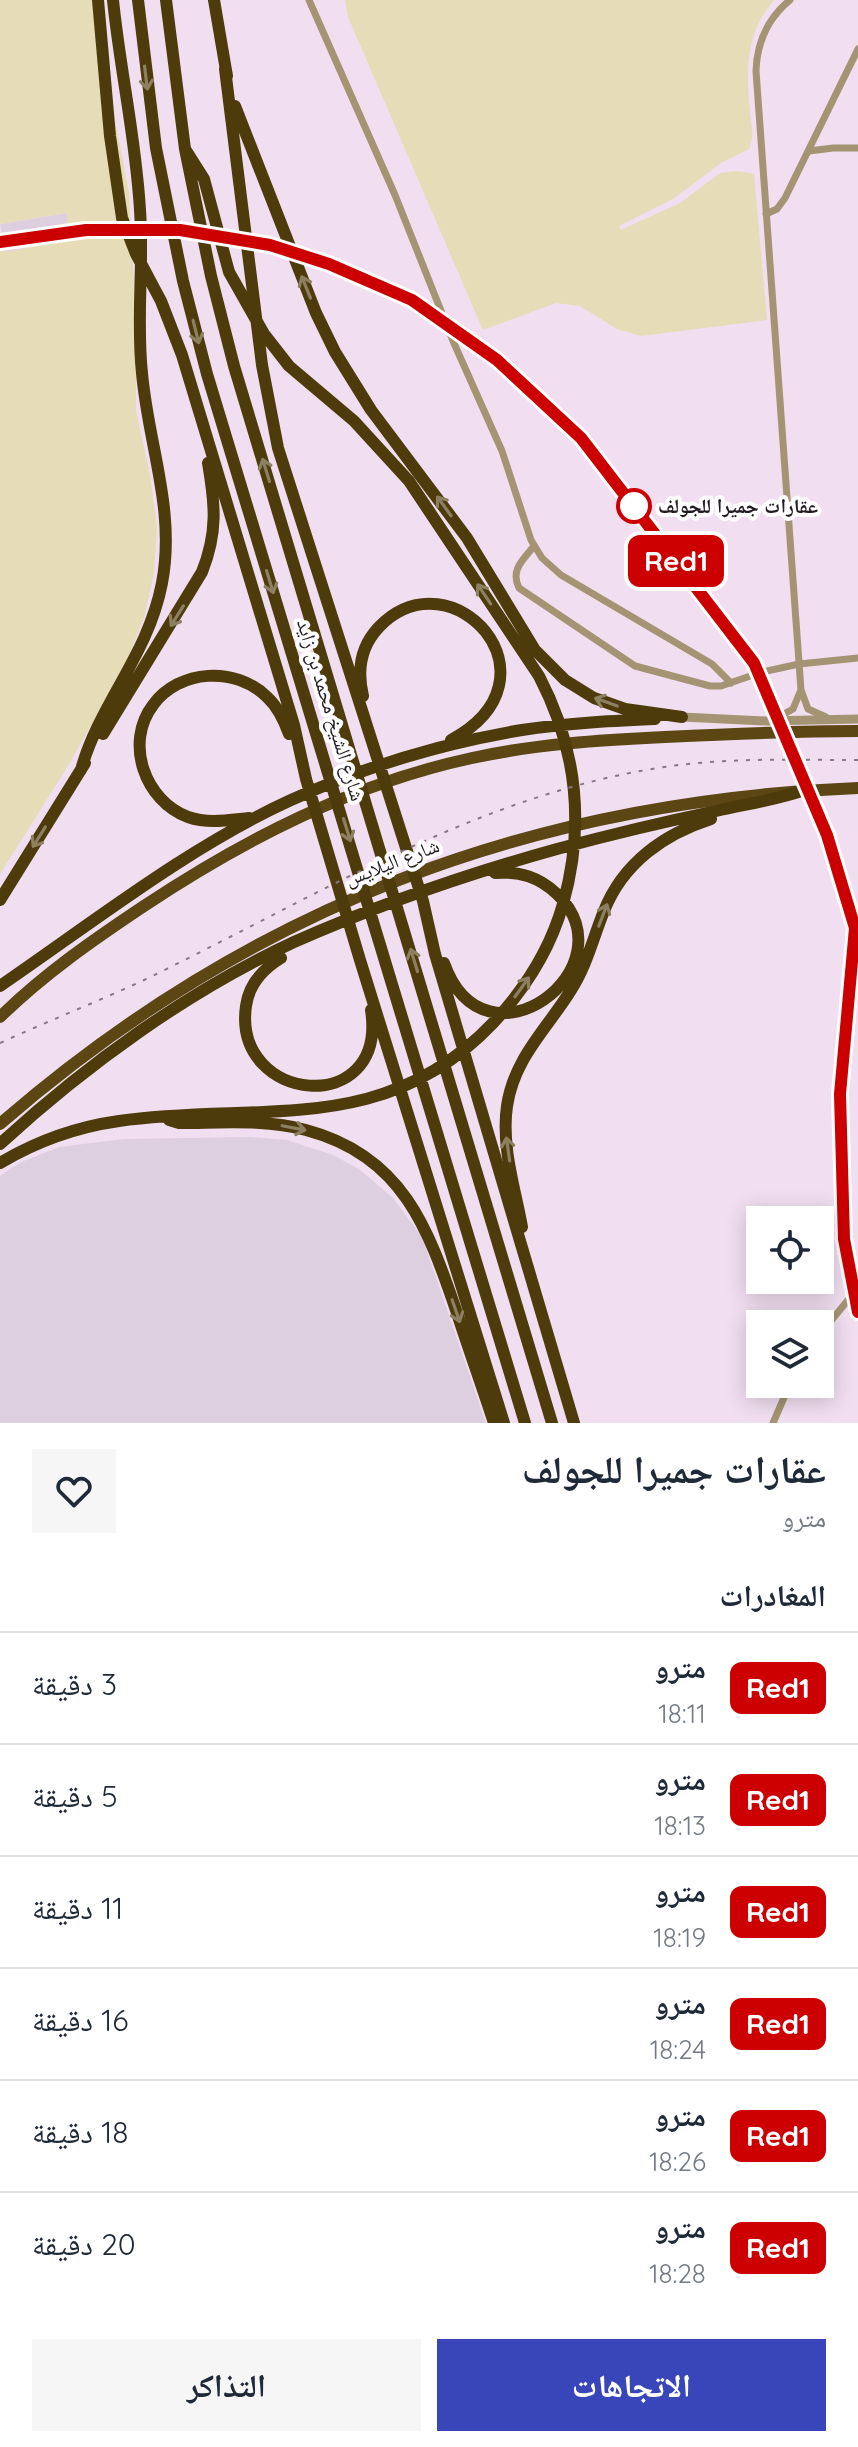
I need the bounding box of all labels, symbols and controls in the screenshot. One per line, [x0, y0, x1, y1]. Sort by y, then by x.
one-way arrow [139, 64, 154, 90]
one-way arrow [298, 275, 312, 300]
one-way arrow [190, 319, 205, 345]
one-way arrow [258, 458, 272, 483]
marker: عقارات جميرا للجولف [617, 489, 651, 523]
place label: عقارات جميرا للجولف [658, 493, 818, 518]
one-way arrow [436, 495, 452, 517]
line badge: Red1 [620, 535, 732, 587]
text: Red1 [644, 543, 708, 578]
one-way arrow [263, 568, 278, 594]
one-way arrow [476, 583, 493, 605]
one-way arrow [168, 605, 185, 627]
street label: شارع الشيخ محمد بن زايد [291, 616, 371, 804]
one-way arrow [594, 694, 619, 708]
one-way arrow [340, 818, 355, 843]
one-way arrow [31, 825, 47, 848]
street label: شارع اليلايس [341, 832, 443, 892]
one-way arrow [597, 903, 611, 928]
one-way arrow [406, 948, 421, 974]
one-way arrow [514, 977, 531, 999]
one-way arrow [281, 1121, 307, 1136]
one-way arrow [500, 1137, 515, 1163]
map controls [746, 1206, 834, 1398]
button: locate [746, 1206, 834, 1294]
one-way arrow [450, 1299, 465, 1324]
button: layers [746, 1310, 834, 1398]
text: عقارات جميرا للجولف [522, 1445, 826, 1493]
button: heart [32, 1449, 116, 1533]
text: مترو [782, 1501, 826, 1534]
text: المغادرات [719, 1576, 826, 1614]
text: مترو [654, 1648, 706, 1686]
text: 3 دقيقة [32, 1665, 117, 1703]
text: Red1 [746, 1670, 810, 1705]
text: 18:11 [658, 1697, 706, 1730]
text: مترو [654, 1760, 706, 1798]
text: 5 دقيقة [32, 1777, 118, 1815]
text: Red1 [746, 1782, 810, 1817]
text: 18:13 [654, 1809, 706, 1842]
text: مترو [654, 1872, 706, 1910]
text: 11 دقيقة [32, 1889, 123, 1927]
text: Red1 [746, 1894, 810, 1929]
text: 18:19 [653, 1921, 706, 1954]
text: مترو [654, 1984, 706, 2022]
text: 16 دقيقة [32, 2001, 128, 2039]
text: Red1 [746, 2006, 810, 2041]
text: 18:24 [650, 2033, 706, 2066]
text: مترو [654, 2096, 706, 2134]
text: 18 دقيقة [32, 2113, 129, 2151]
text: Red1 [746, 2118, 810, 2153]
text: 18:26 [649, 2145, 706, 2178]
text: مترو [654, 2208, 706, 2246]
text: 20 دقيقة [32, 2225, 136, 2263]
text: Red1 [746, 2230, 810, 2265]
text: 18:28 [649, 2257, 706, 2290]
button: التذاكر [32, 2339, 421, 2431]
button: الاتجاهات [437, 2339, 826, 2431]

